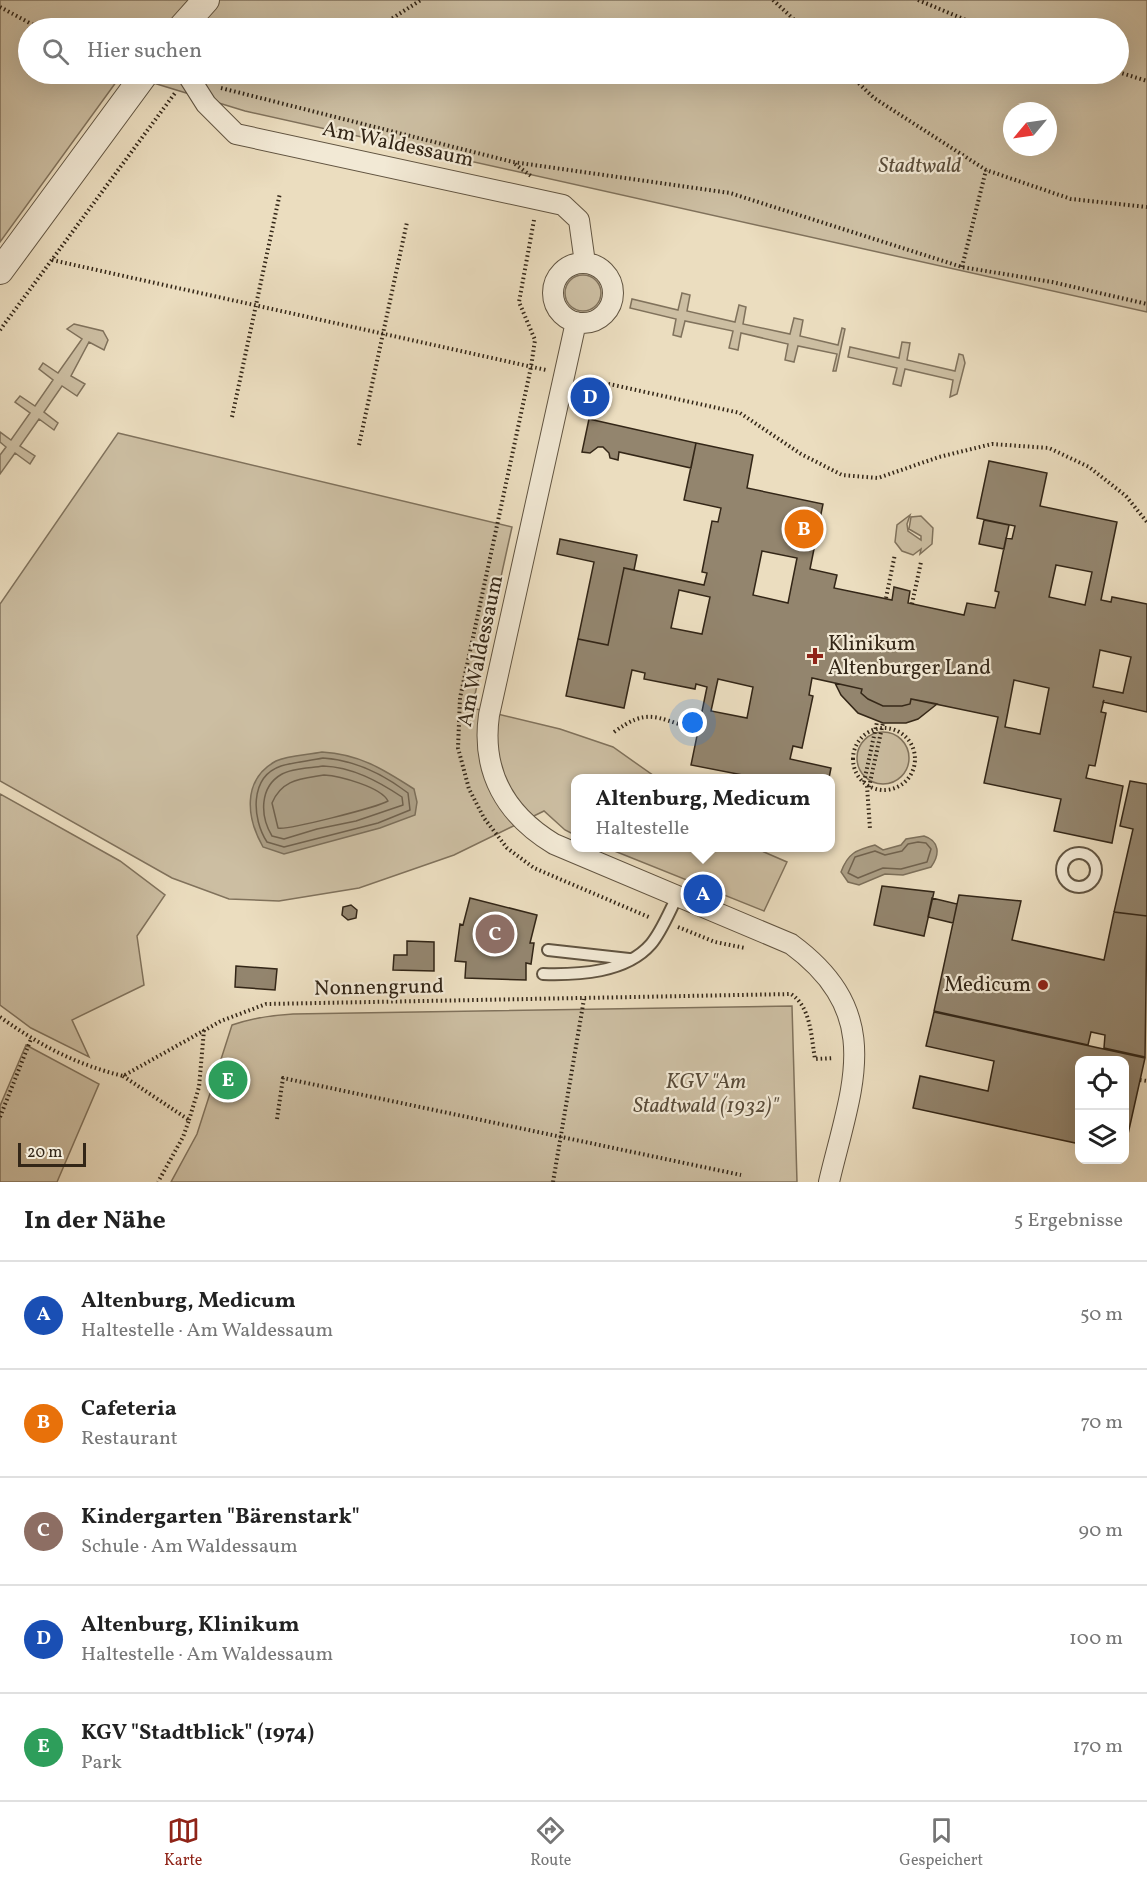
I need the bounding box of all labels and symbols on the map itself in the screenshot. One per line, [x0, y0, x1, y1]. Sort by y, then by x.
north arrow [1003, 102, 1057, 156]
street label: Am Waldessaum [320, 115, 476, 175]
park label: Stadtwald [879, 152, 961, 181]
pin: D [570, 374, 610, 420]
pin: B [784, 506, 824, 552]
street label: Am Waldessaum [451, 573, 511, 729]
place label: Klinikum Altenburger Land [828, 630, 991, 683]
marker: Klinikum Altenburger Land [806, 647, 824, 665]
your location [678, 708, 707, 737]
pin: A [684, 872, 722, 916]
pin: C [476, 912, 514, 956]
place label: Medicum [944, 971, 1031, 1000]
street label: Nonnengrund [314, 972, 444, 1004]
marker: Medicum [1036, 978, 1050, 992]
pin: E [208, 1058, 248, 1102]
park label: KGV "Am Stadtwald (1932)" [633, 1068, 780, 1121]
scale bar [18, 1140, 86, 1168]

